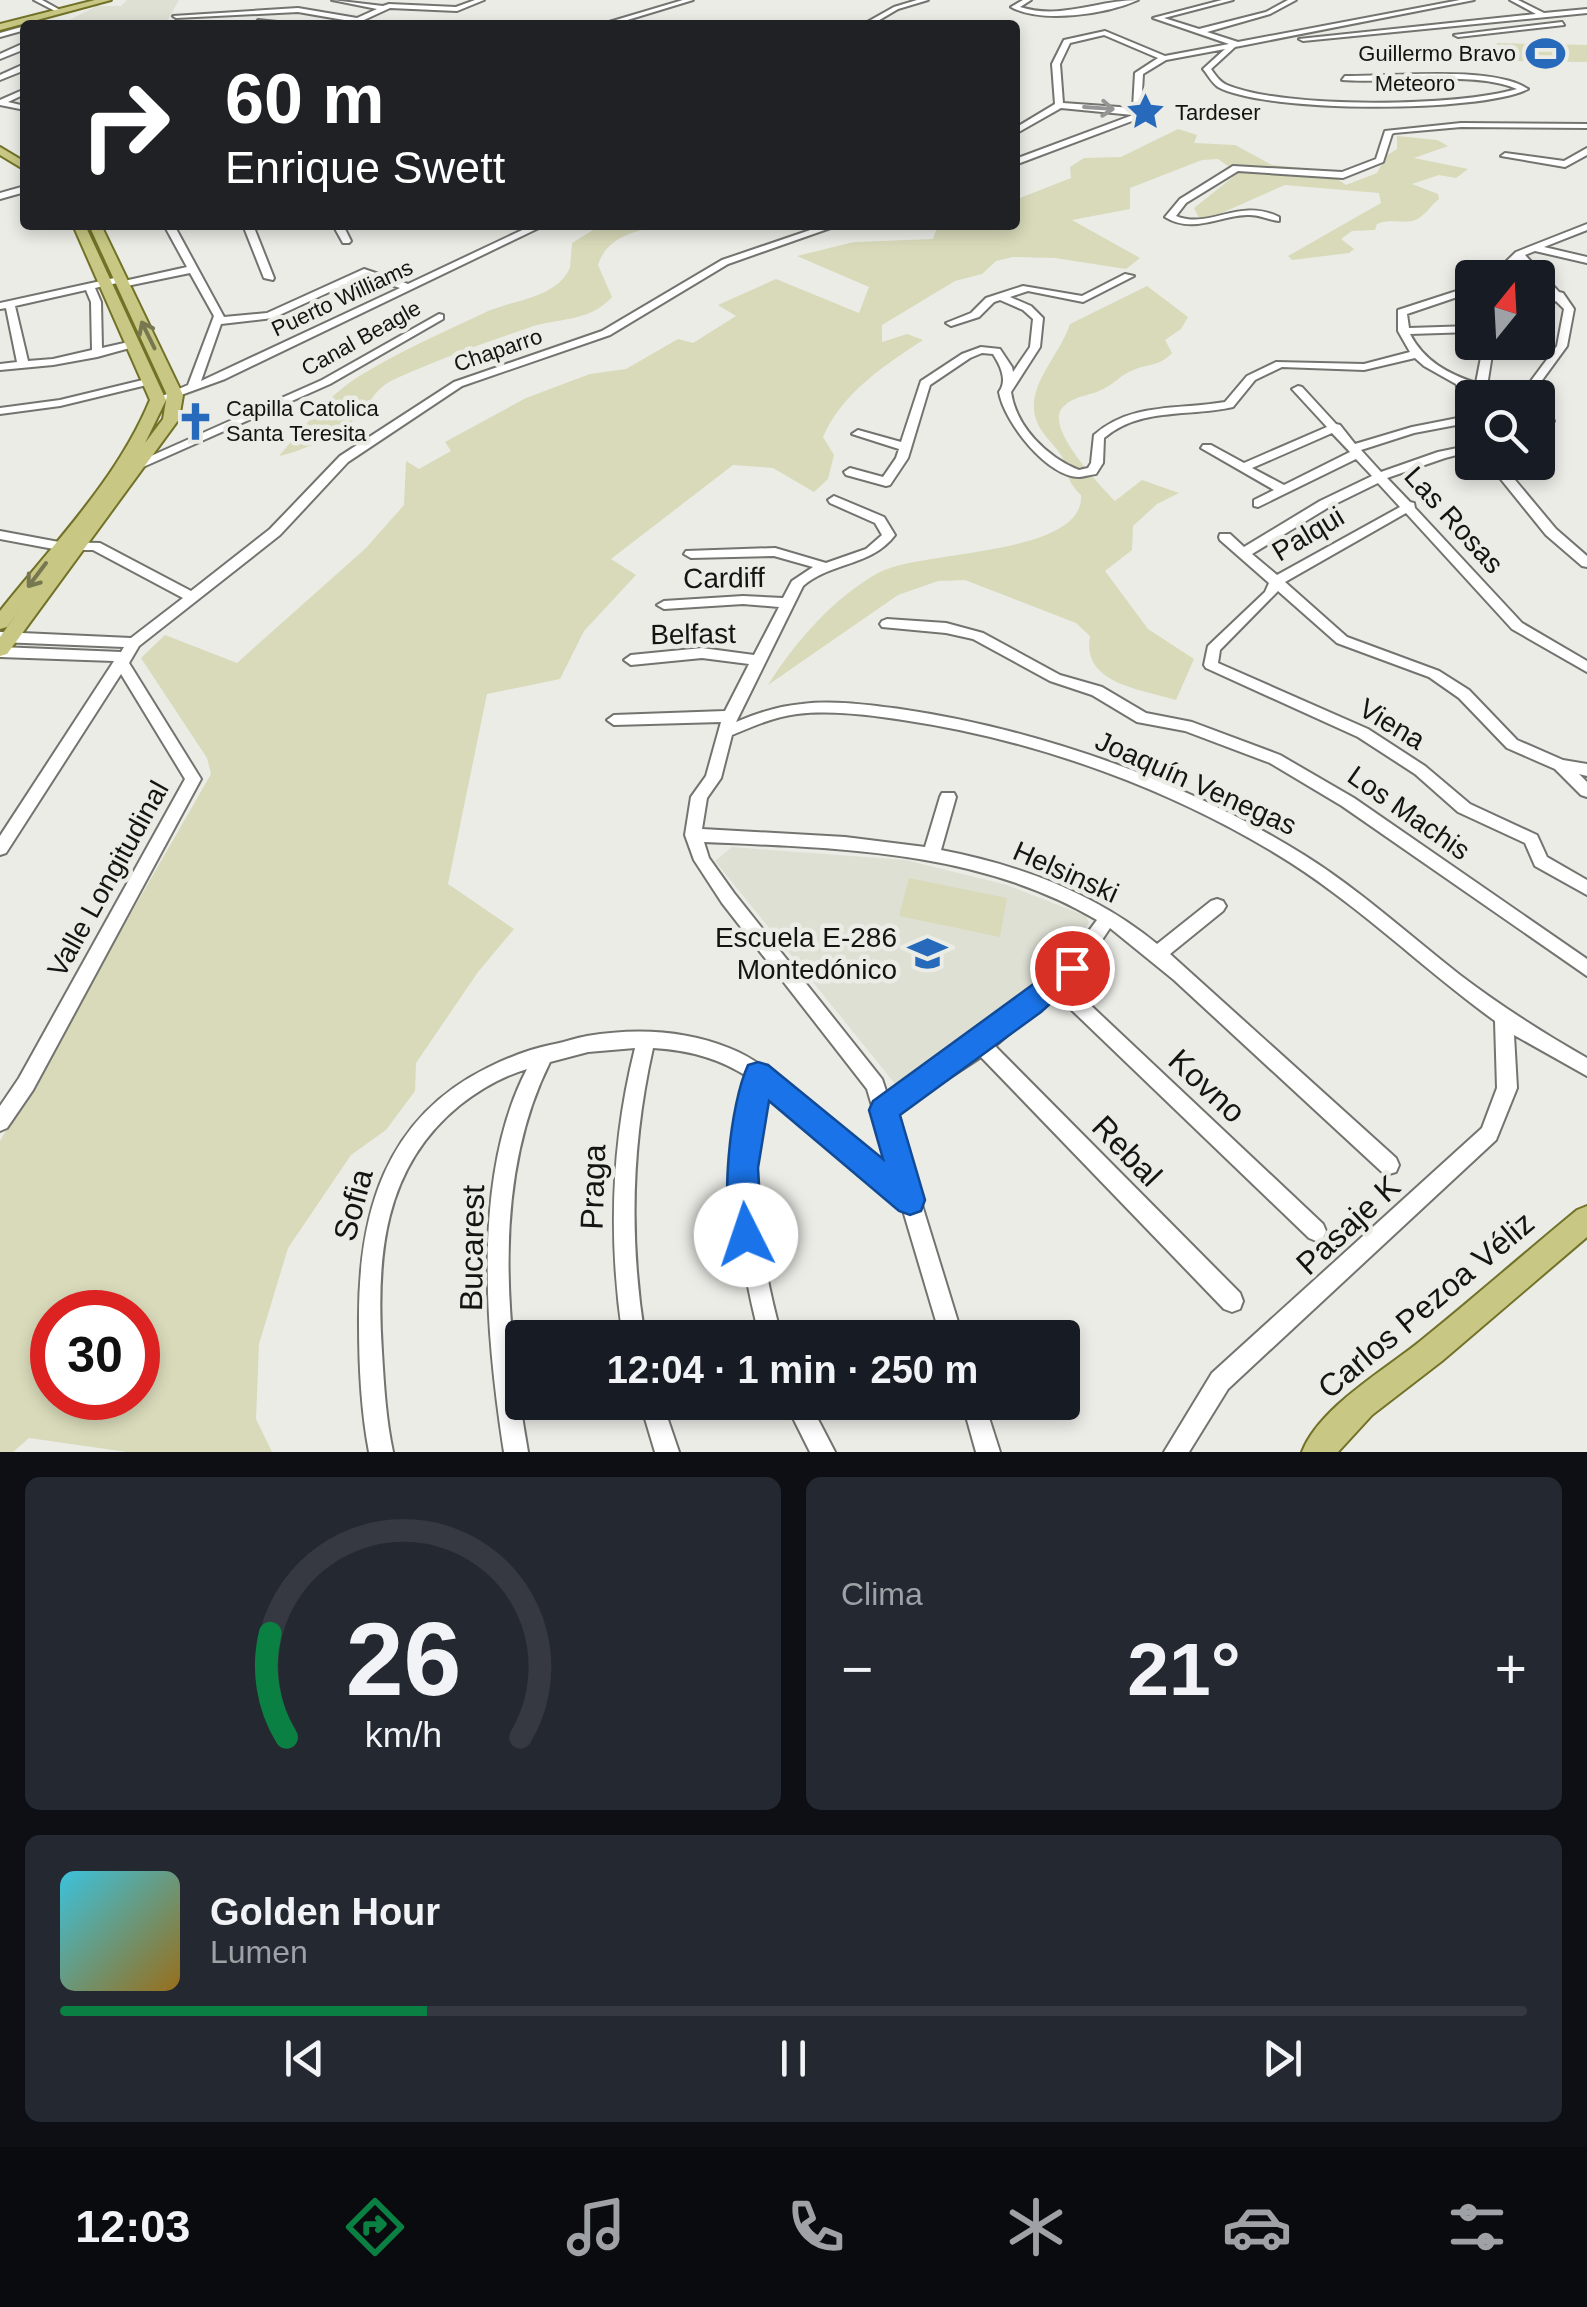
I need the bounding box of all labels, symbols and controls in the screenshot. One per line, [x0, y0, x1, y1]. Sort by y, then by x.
sports icon: Guillermo Bravo [1525, 32, 1567, 74]
place label: Guillermo Bravo [1358, 41, 1516, 66]
icon: right [60, 60, 190, 190]
text: 60 m [225, 60, 385, 138]
street label: Meteoro [1375, 71, 1455, 96]
place icon: Tardeser [1124, 91, 1166, 133]
one-way arrow [1083, 98, 1115, 117]
place label: Tardeser [1175, 100, 1261, 125]
text: Enrique Swett [225, 142, 505, 193]
street label: Puerto Williams [267, 254, 417, 342]
north arrow [1455, 260, 1555, 360]
map controls [1455, 260, 1555, 480]
street label: Canal Beagle [297, 295, 425, 381]
one-way arrow [138, 321, 157, 350]
street label: Chaparro [451, 323, 545, 377]
button: search [1455, 380, 1555, 480]
place label: Capilla Catolica Santa Teresita [226, 396, 380, 446]
church icon: Capilla Catolica Santa Teresita [175, 400, 217, 442]
street label: Las Rosas [1398, 460, 1510, 580]
street label: Palqui [1267, 501, 1349, 567]
one-way arrow [26, 561, 47, 588]
street label: Cardiff [683, 562, 765, 594]
street label: Belfast [650, 618, 736, 650]
street label: Viena [1354, 692, 1431, 756]
street label: Joaquín Venegas [1091, 725, 1301, 841]
street label: Los Machis [1342, 760, 1476, 866]
street label: Valle Longitudinal [41, 776, 175, 982]
street label: Helsinski [1009, 835, 1123, 909]
place label: Escuela E-286 Montedónico [715, 922, 897, 985]
pin [1030, 926, 1115, 1011]
school or university icon: Escuela E-286 Montedónico [906, 932, 948, 974]
icon: arrive [1045, 941, 1100, 996]
street label: Kovno [1162, 1042, 1252, 1130]
street label: Rebal [1085, 1108, 1169, 1194]
street label: Praga [574, 1143, 612, 1230]
street label: Sofia [326, 1165, 380, 1245]
street label: Pasaje K [1289, 1168, 1407, 1282]
position arrow [694, 1183, 798, 1287]
street label: Bucarest [453, 1184, 491, 1311]
street label: Carlos Pezoa Véliz [1311, 1204, 1541, 1406]
speed limit sign: 30 [30, 1290, 160, 1420]
text: 12:04 · 1 min · 250 m [607, 1349, 978, 1391]
text: Clima [841, 1576, 923, 1612]
text: 26 [345, 1601, 461, 1717]
text: 21° [1127, 1627, 1241, 1711]
text: − [841, 1638, 873, 1700]
text: + [1495, 1638, 1527, 1700]
text: km/h [364, 1715, 442, 1755]
text: Golden Hour [210, 1891, 440, 1933]
text: Lumen [210, 1934, 308, 1970]
icon: previous [277, 2031, 332, 2086]
icon: pause [766, 2031, 821, 2086]
icon: next [1255, 2031, 1310, 2086]
icon: directions [340, 2192, 410, 2262]
icon: music [561, 2192, 631, 2262]
icon: phone [781, 2192, 851, 2262]
icon: climate [1001, 2192, 1071, 2262]
icon: car [1222, 2192, 1292, 2262]
icon: filters [1442, 2192, 1512, 2262]
text: 12:03 [75, 2201, 190, 2252]

